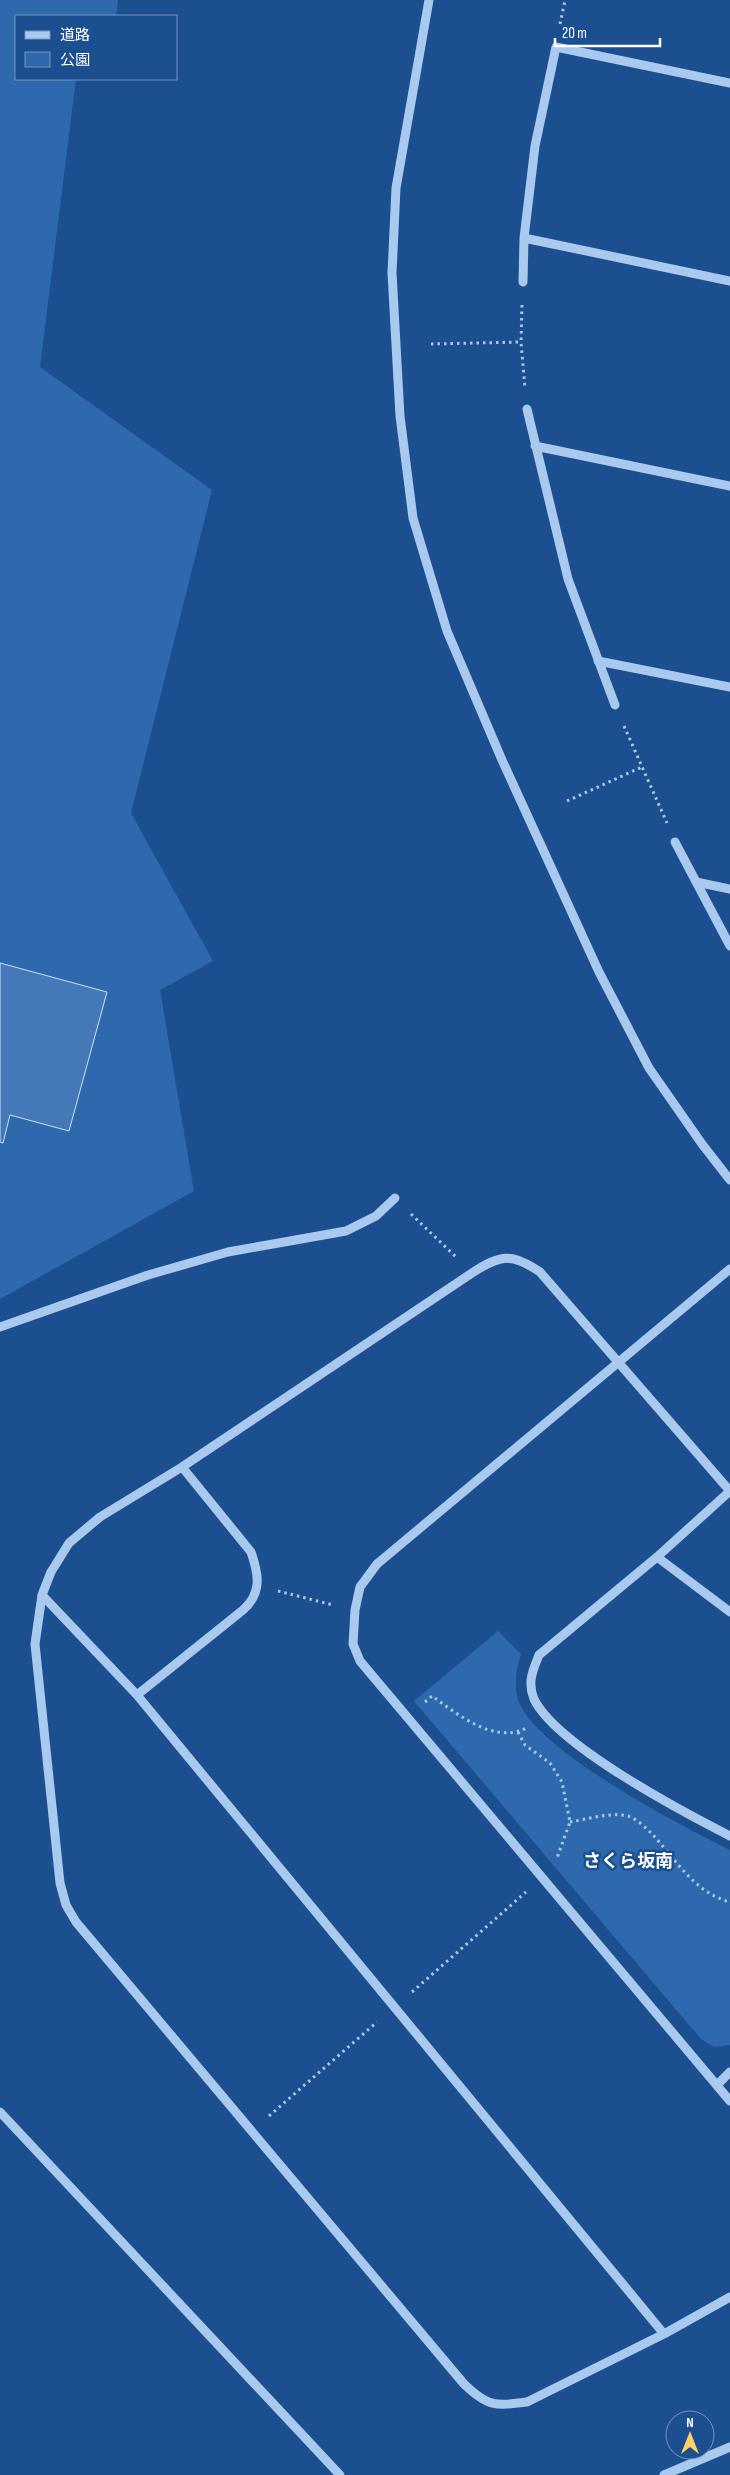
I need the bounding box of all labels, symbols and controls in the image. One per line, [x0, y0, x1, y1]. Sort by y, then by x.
legend [15, 15, 178, 80]
scale bar [555, 15, 660, 47]
text: 20 m [562, 24, 587, 43]
text: 道路 [60, 26, 90, 45]
text: 公園 [60, 51, 90, 70]
district label: さくら坂南 [583, 1851, 673, 1872]
north arrow [665, 2410, 715, 2460]
text: N [686, 2414, 694, 2431]

